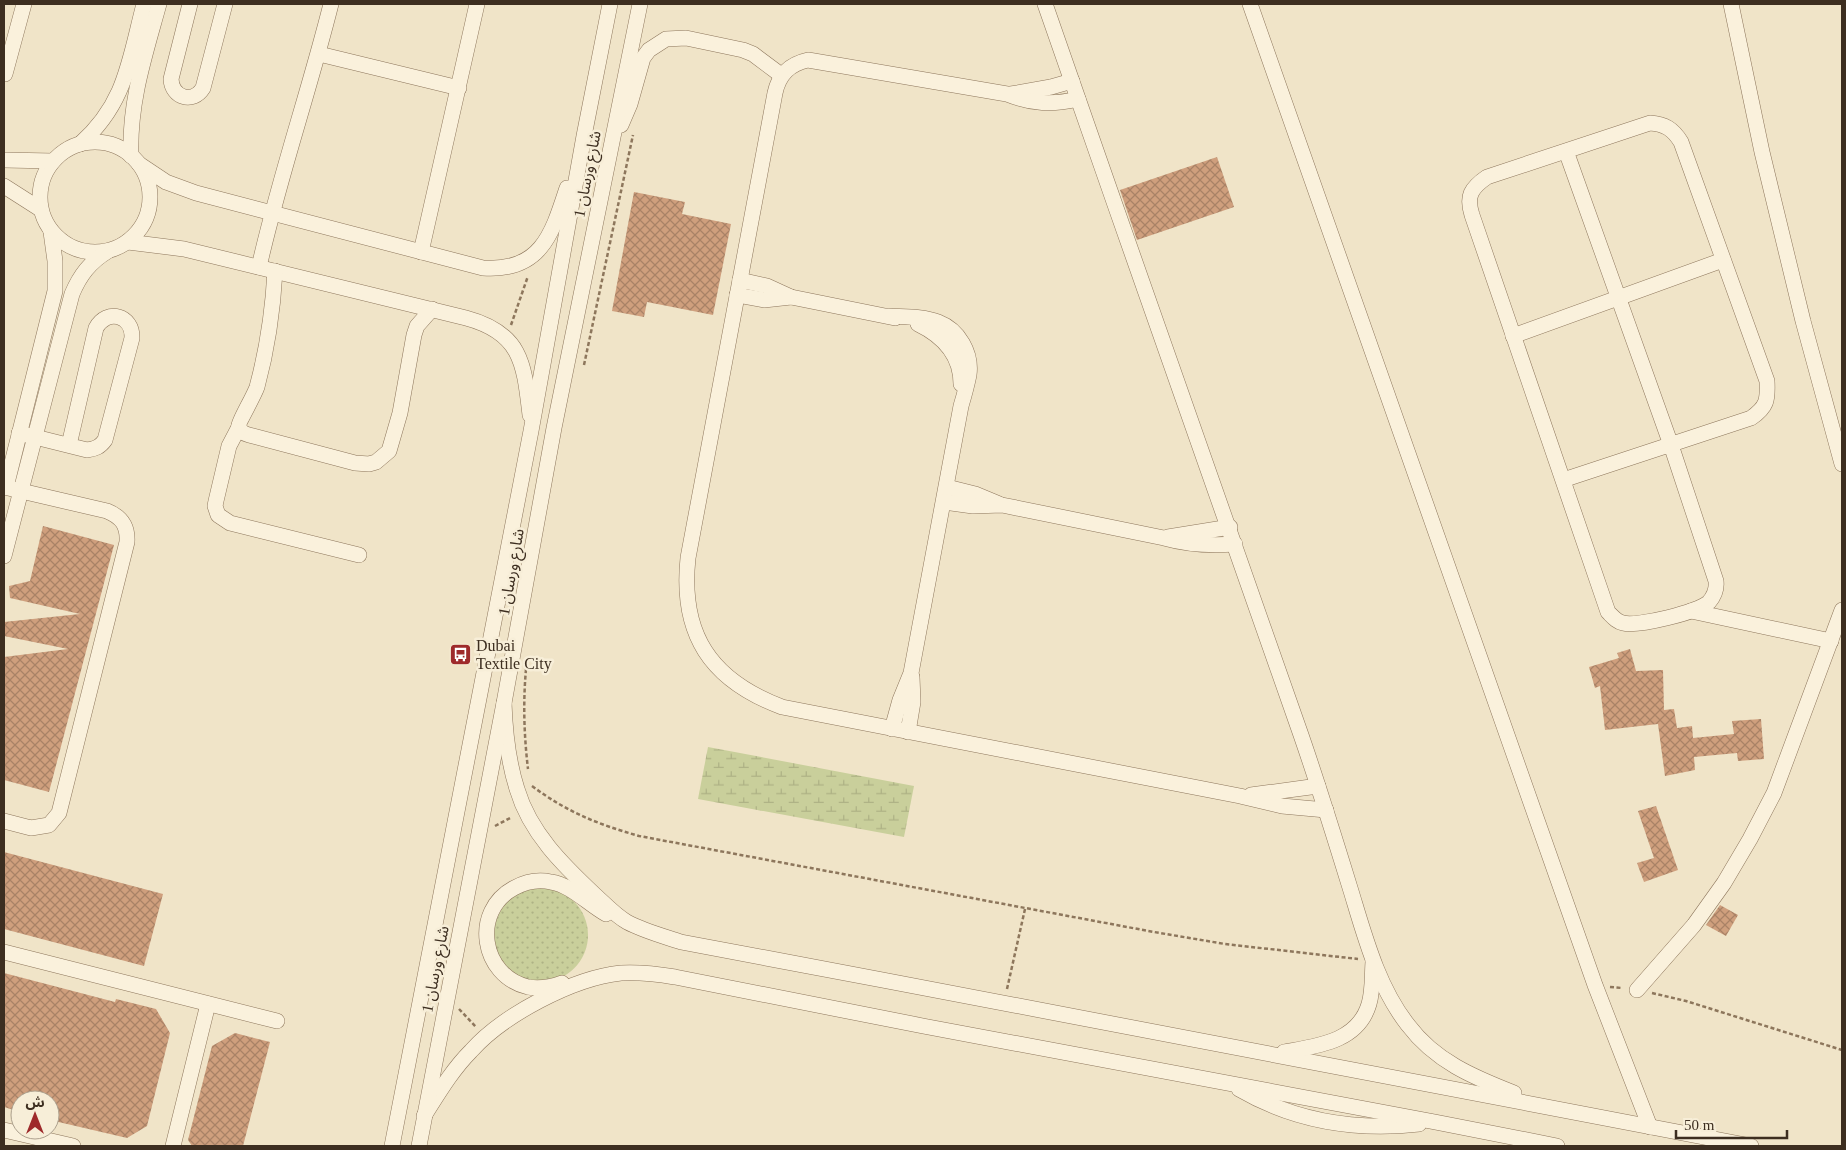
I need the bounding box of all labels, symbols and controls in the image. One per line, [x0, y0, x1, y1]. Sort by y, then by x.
street label: شارع ورسان 1 [570, 129, 608, 220]
street label: شارع ورسان 1 [495, 527, 531, 617]
place label: Dubai Textile City [476, 637, 552, 673]
bus stop icon: Dubai Textile City [448, 642, 472, 666]
street label: شارع ورسان 1 [418, 924, 456, 1015]
north arrow [10, 1090, 60, 1140]
text: ش [25, 1095, 45, 1110]
scale bar [1676, 1108, 1787, 1140]
text: 50 m [1684, 1117, 1715, 1133]

